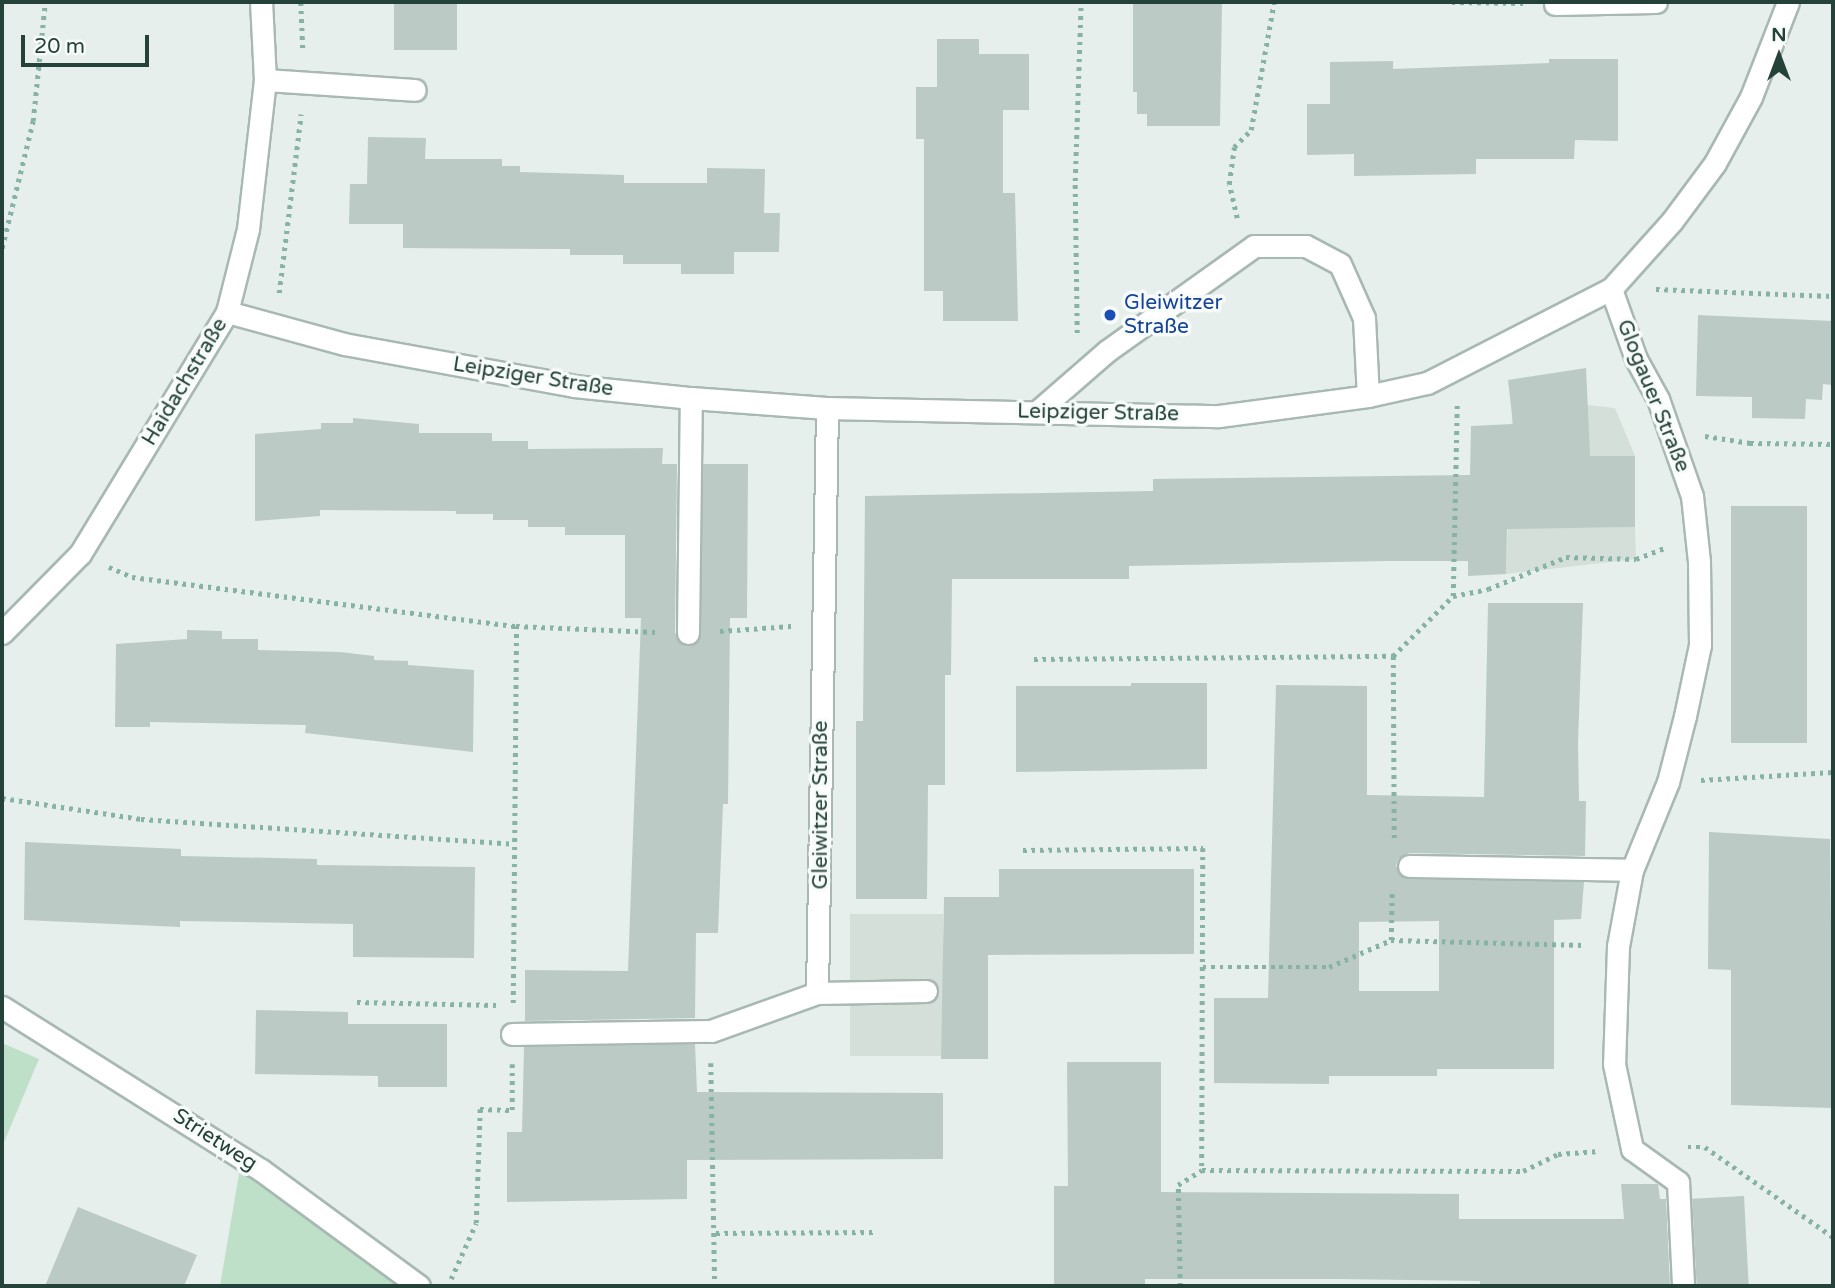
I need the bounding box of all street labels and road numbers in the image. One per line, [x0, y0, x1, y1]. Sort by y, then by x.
street label: Haidachstraße [137, 314, 233, 450]
street label: Glogauer Straße [1611, 316, 1695, 476]
street label: Leipziger Straße [451, 352, 615, 402]
street label: Leipziger Straße [1017, 399, 1179, 427]
street label: Gleiwitzer Straße [808, 721, 834, 889]
street label: Strietweg [168, 1104, 262, 1176]

